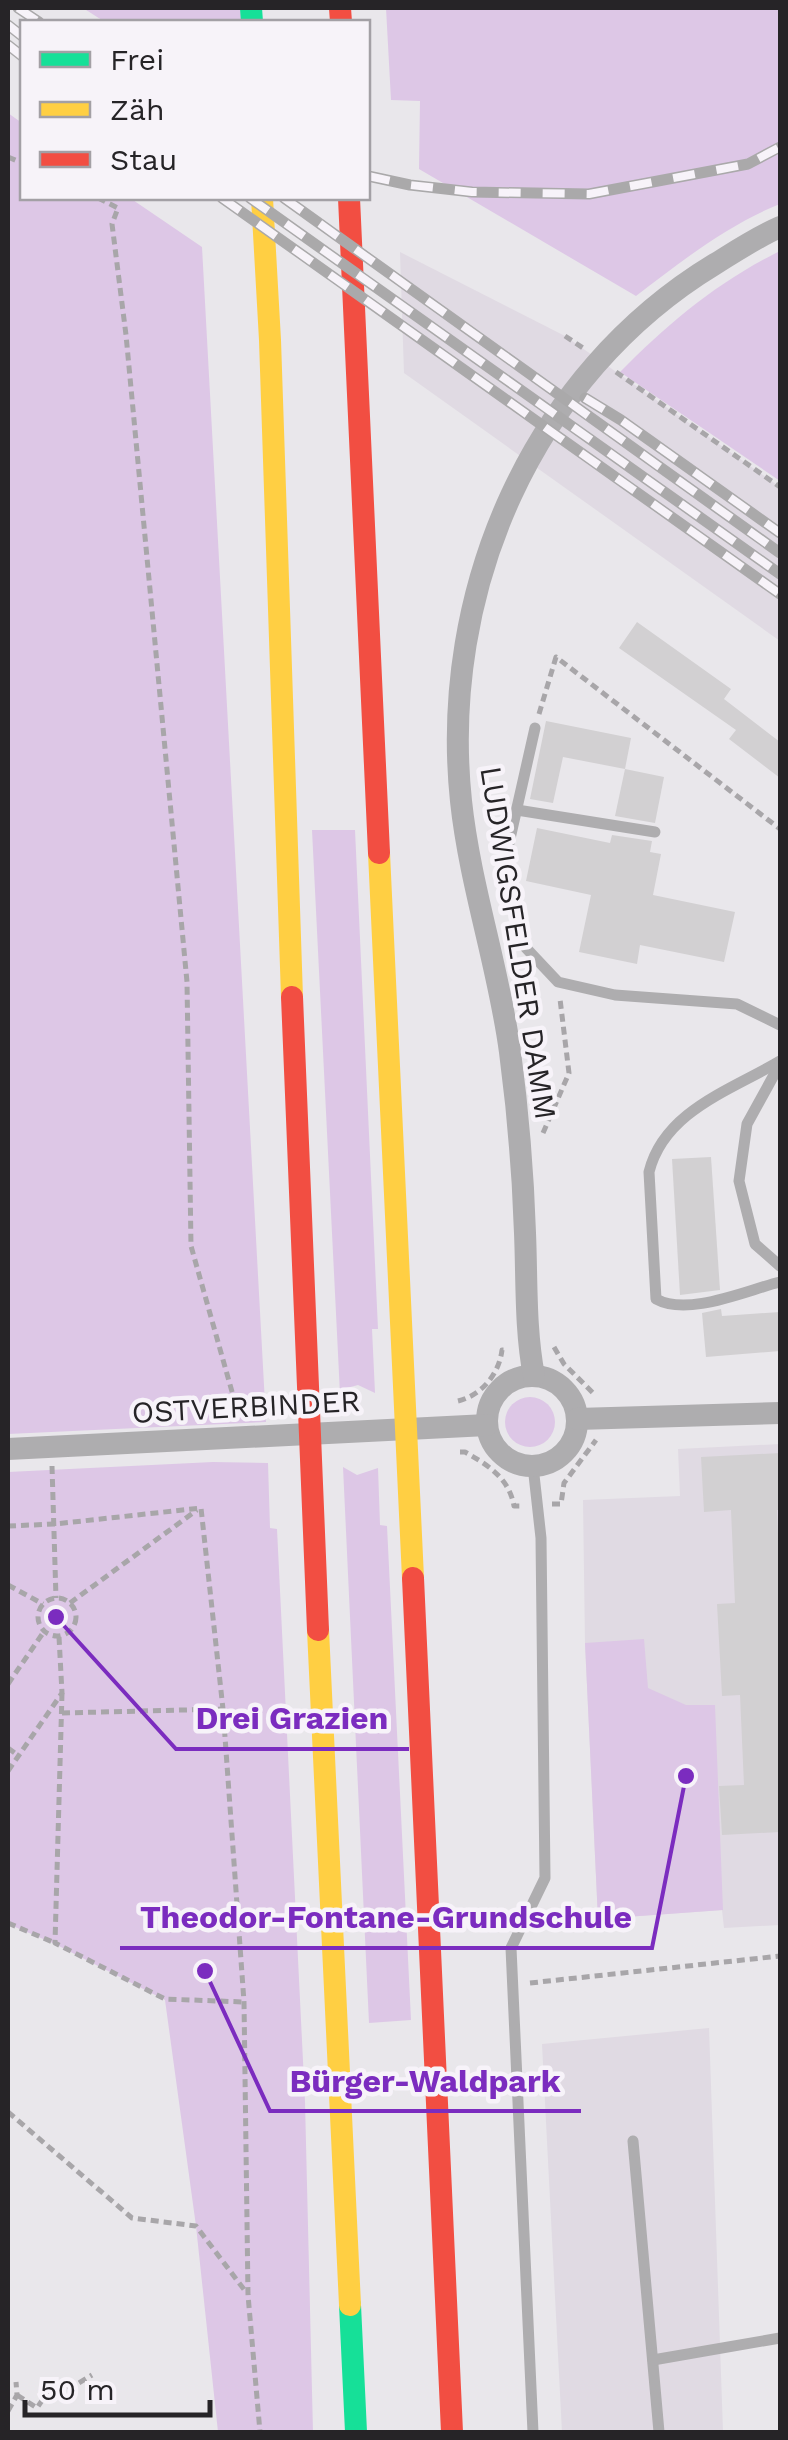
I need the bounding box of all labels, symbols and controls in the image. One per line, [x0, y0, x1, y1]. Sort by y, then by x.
legend [20, 20, 370, 200]
text: Frei [110, 42, 164, 77]
text: Zäh [110, 92, 164, 127]
text: Stau [110, 142, 177, 177]
street label: LUDWIGSFELDER DAMM [473, 764, 564, 1122]
street label: OSTVERBINDER [131, 1383, 361, 1430]
callout: Drei Grazien [176, 1687, 409, 1749]
text: Drei Grazien [196, 1699, 388, 1737]
callout: Theodor-Fontane-Grundschule [120, 1886, 652, 1948]
text: Theodor-Fontane-Grundschule [140, 1898, 632, 1936]
callout: Bürger-Waldpark [270, 2049, 581, 2111]
text: Bürger-Waldpark [289, 2062, 561, 2100]
scale bar [25, 2355, 210, 2417]
text: 50 m [40, 2372, 115, 2407]

